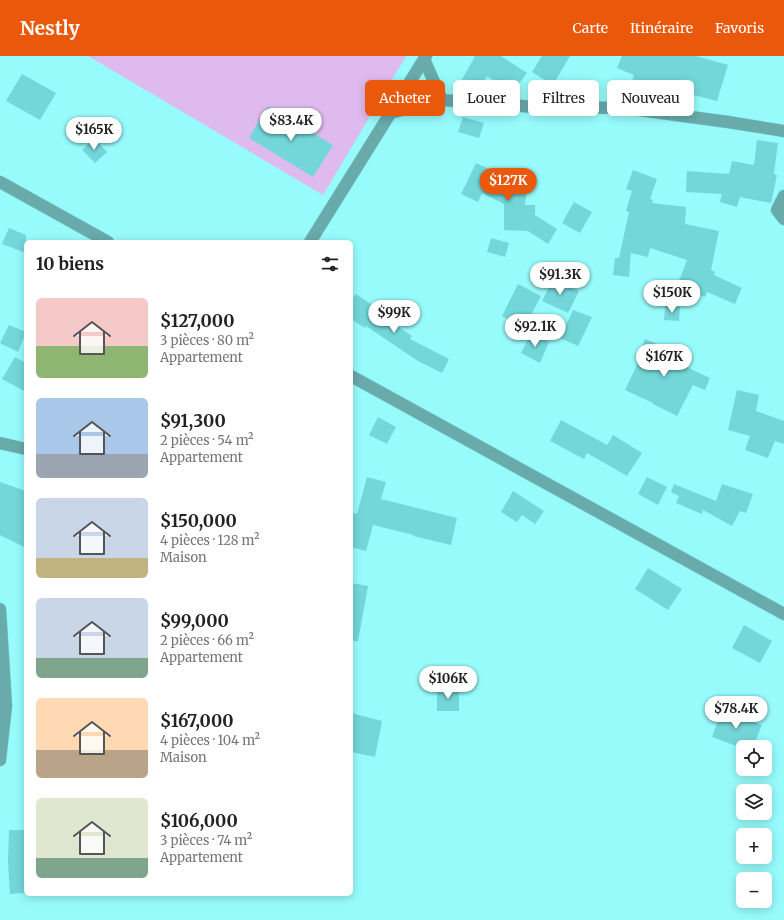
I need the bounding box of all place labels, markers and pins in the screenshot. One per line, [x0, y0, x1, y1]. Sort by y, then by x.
pin: $83.4K [258, 108, 324, 142]
pin: $165K [66, 117, 122, 151]
pin: $127K [480, 168, 536, 202]
pin: $91.3K [527, 262, 593, 296]
pin: $150K [644, 280, 700, 314]
pin: $99K [370, 300, 418, 334]
pin: $92.1K [502, 314, 568, 348]
pin: $167K [636, 344, 692, 378]
pin: $106K [420, 666, 476, 700]
pin: $78.4K [703, 696, 769, 730]

